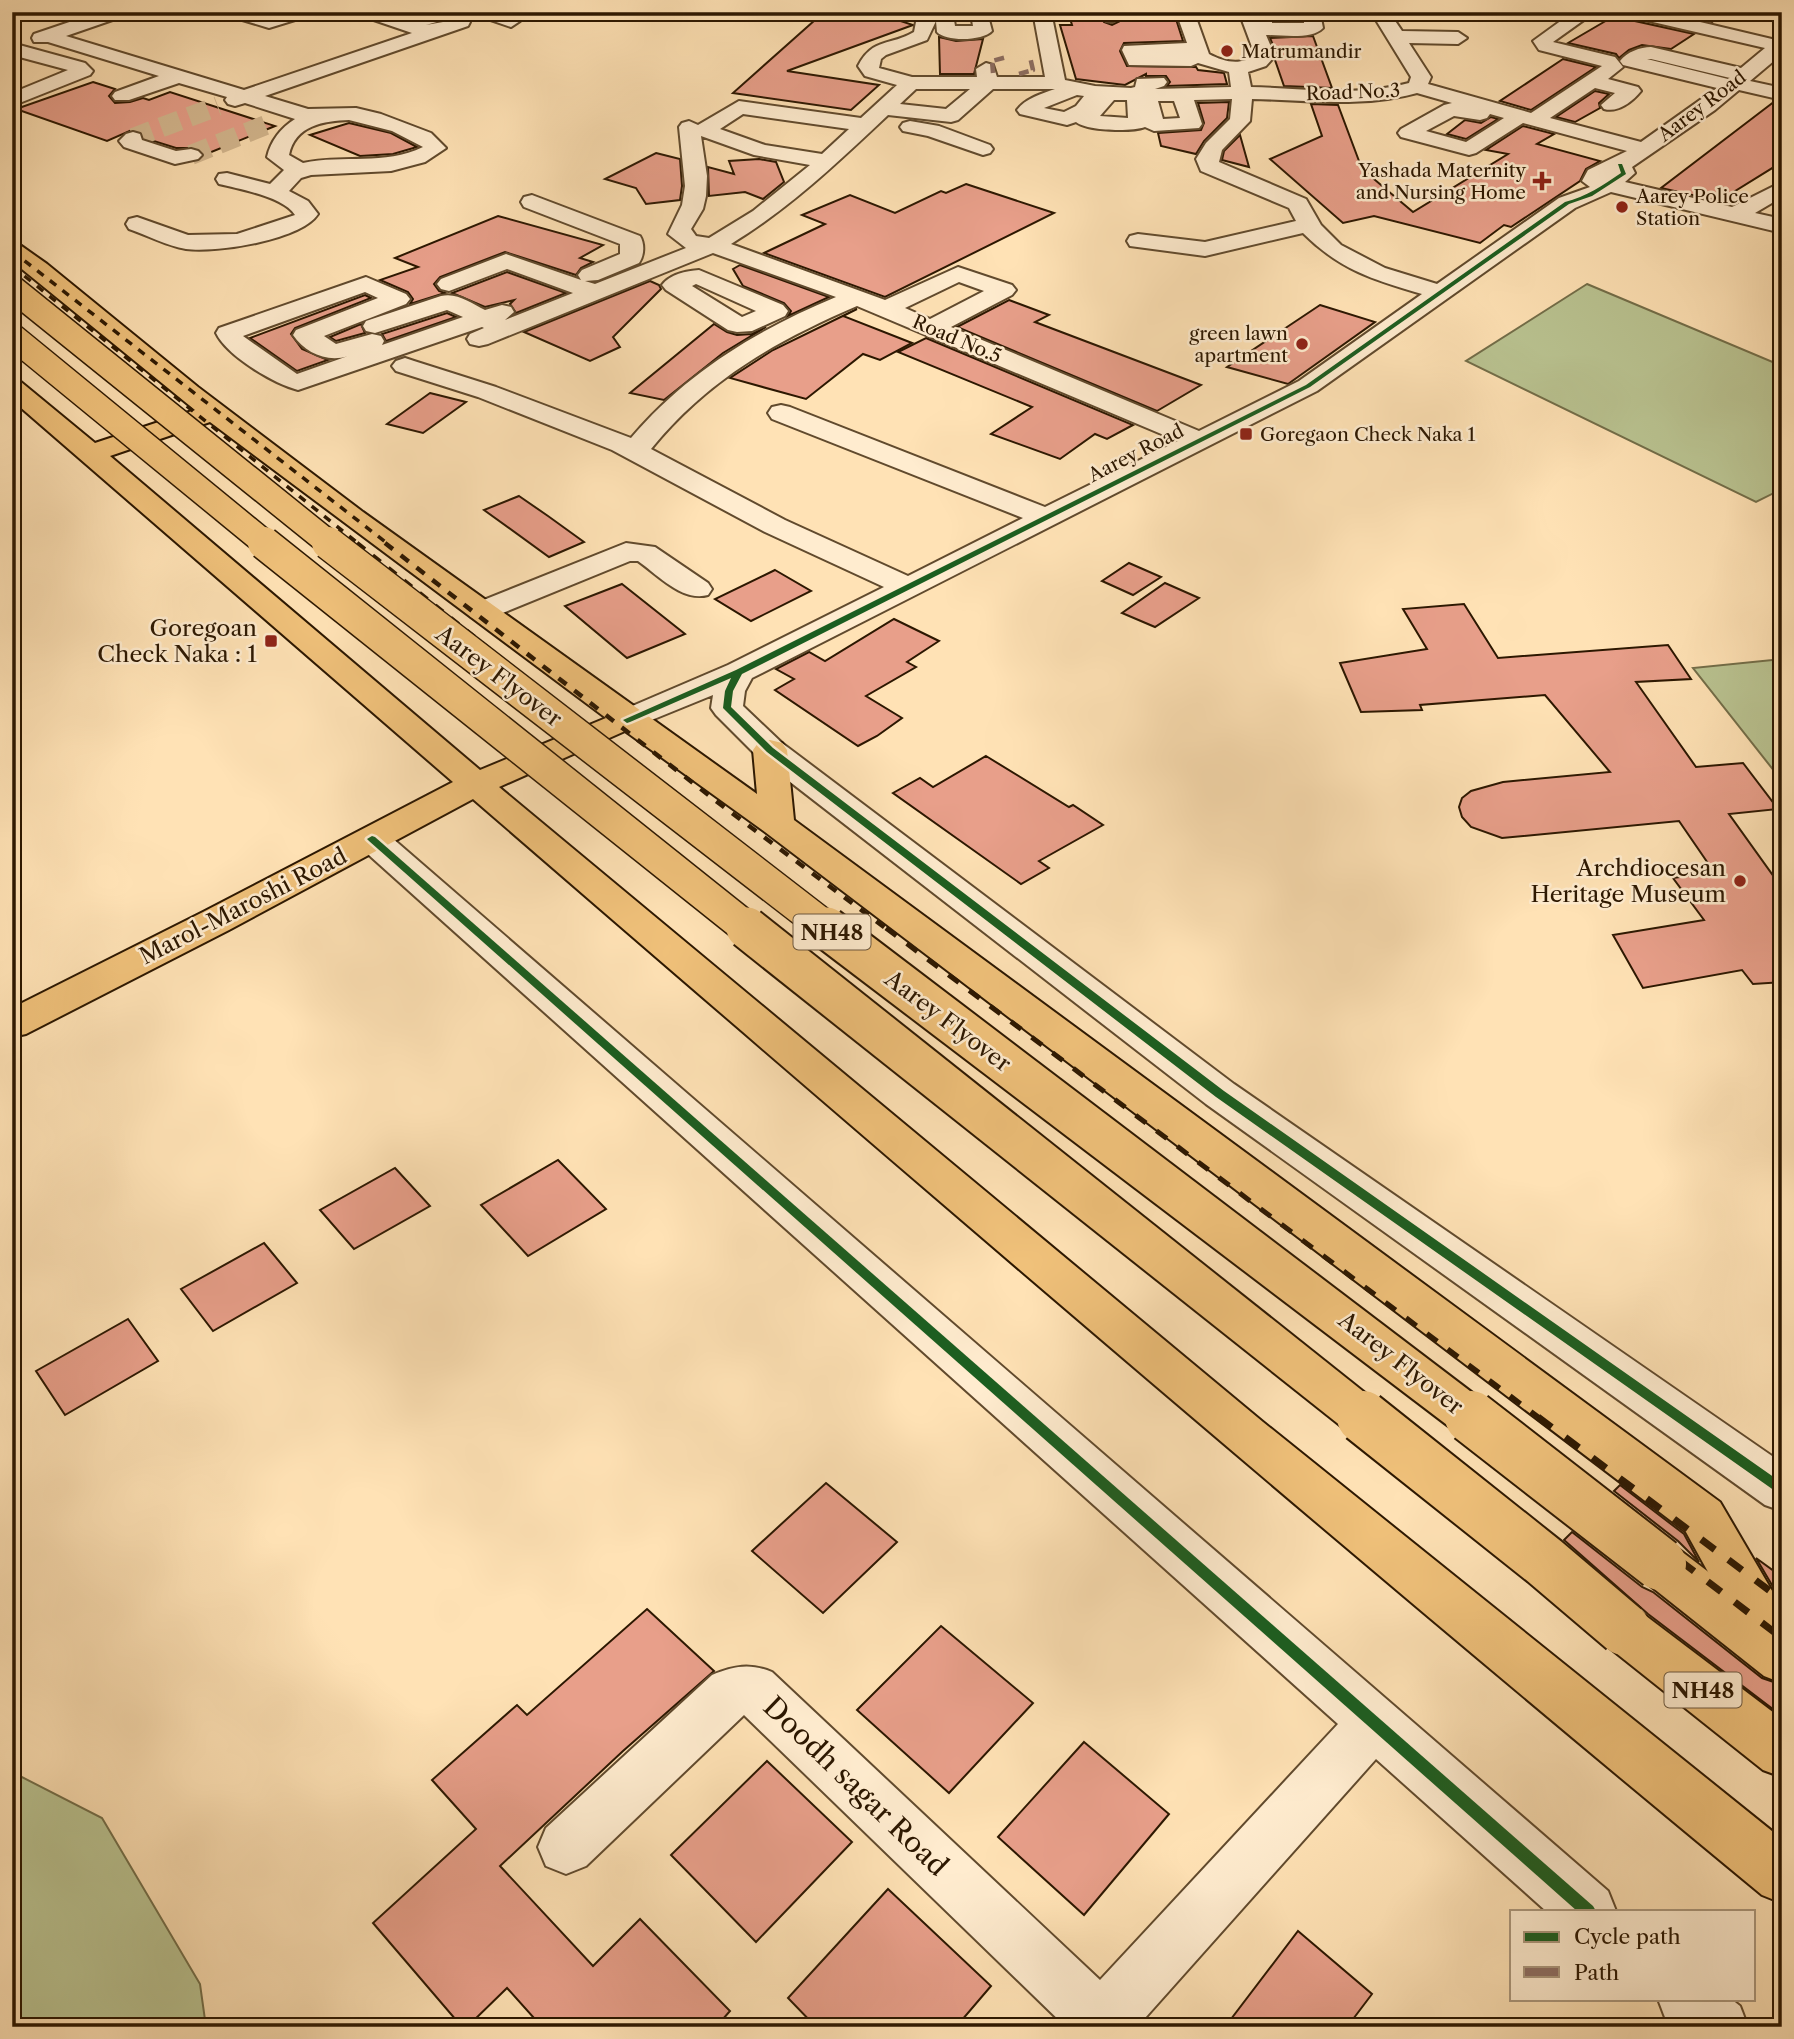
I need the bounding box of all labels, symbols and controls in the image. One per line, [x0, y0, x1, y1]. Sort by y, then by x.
place label: Matrumandir [1241, 40, 1361, 63]
marker: Matrumandir [1219, 43, 1235, 59]
street label: Aarey Road [1653, 65, 1751, 147]
street label: Road No.3 [1305, 79, 1401, 105]
place label: Yashada Maternity and Nursing Home [1356, 159, 1526, 204]
marker: Yashada Maternity and Nursing Home [1532, 171, 1552, 191]
place label: Aarey Police Station [1635, 185, 1749, 230]
marker: Aarey Police Station [1614, 199, 1630, 215]
street label: Road No.5 [909, 310, 1005, 368]
place label: green lawn apartment [1189, 322, 1288, 367]
marker: green lawn apartment [1294, 336, 1310, 352]
street label: Aarey Road [1083, 419, 1188, 487]
place label: Goregaon Check Naka 1 [1260, 423, 1475, 446]
marker: Goregaon Check Naka 1 [1238, 426, 1254, 442]
place label: Goregoan Check Naka : 1 [97, 614, 257, 668]
street label: Aarey Flyover [430, 619, 568, 733]
marker: Goregoan Check Naka : 1 [263, 633, 279, 649]
street label: Marol-Maroshi Road [135, 842, 351, 970]
place label: Archdiocesan Heritage Museum [1530, 854, 1726, 908]
marker: Archdiocesan Heritage Museum [1732, 873, 1748, 889]
road number: NH48 [794, 914, 870, 950]
street label: Aarey Flyover [879, 964, 1017, 1078]
street label: Aarey Flyover [1332, 1305, 1469, 1421]
road number: NH48 [1664, 1672, 1742, 1708]
street label: Doodh sagar Road [757, 1689, 955, 1883]
legend [1510, 1910, 1756, 2000]
text: Cycle path [1574, 1924, 1681, 1949]
text: Path [1574, 1960, 1619, 1985]

